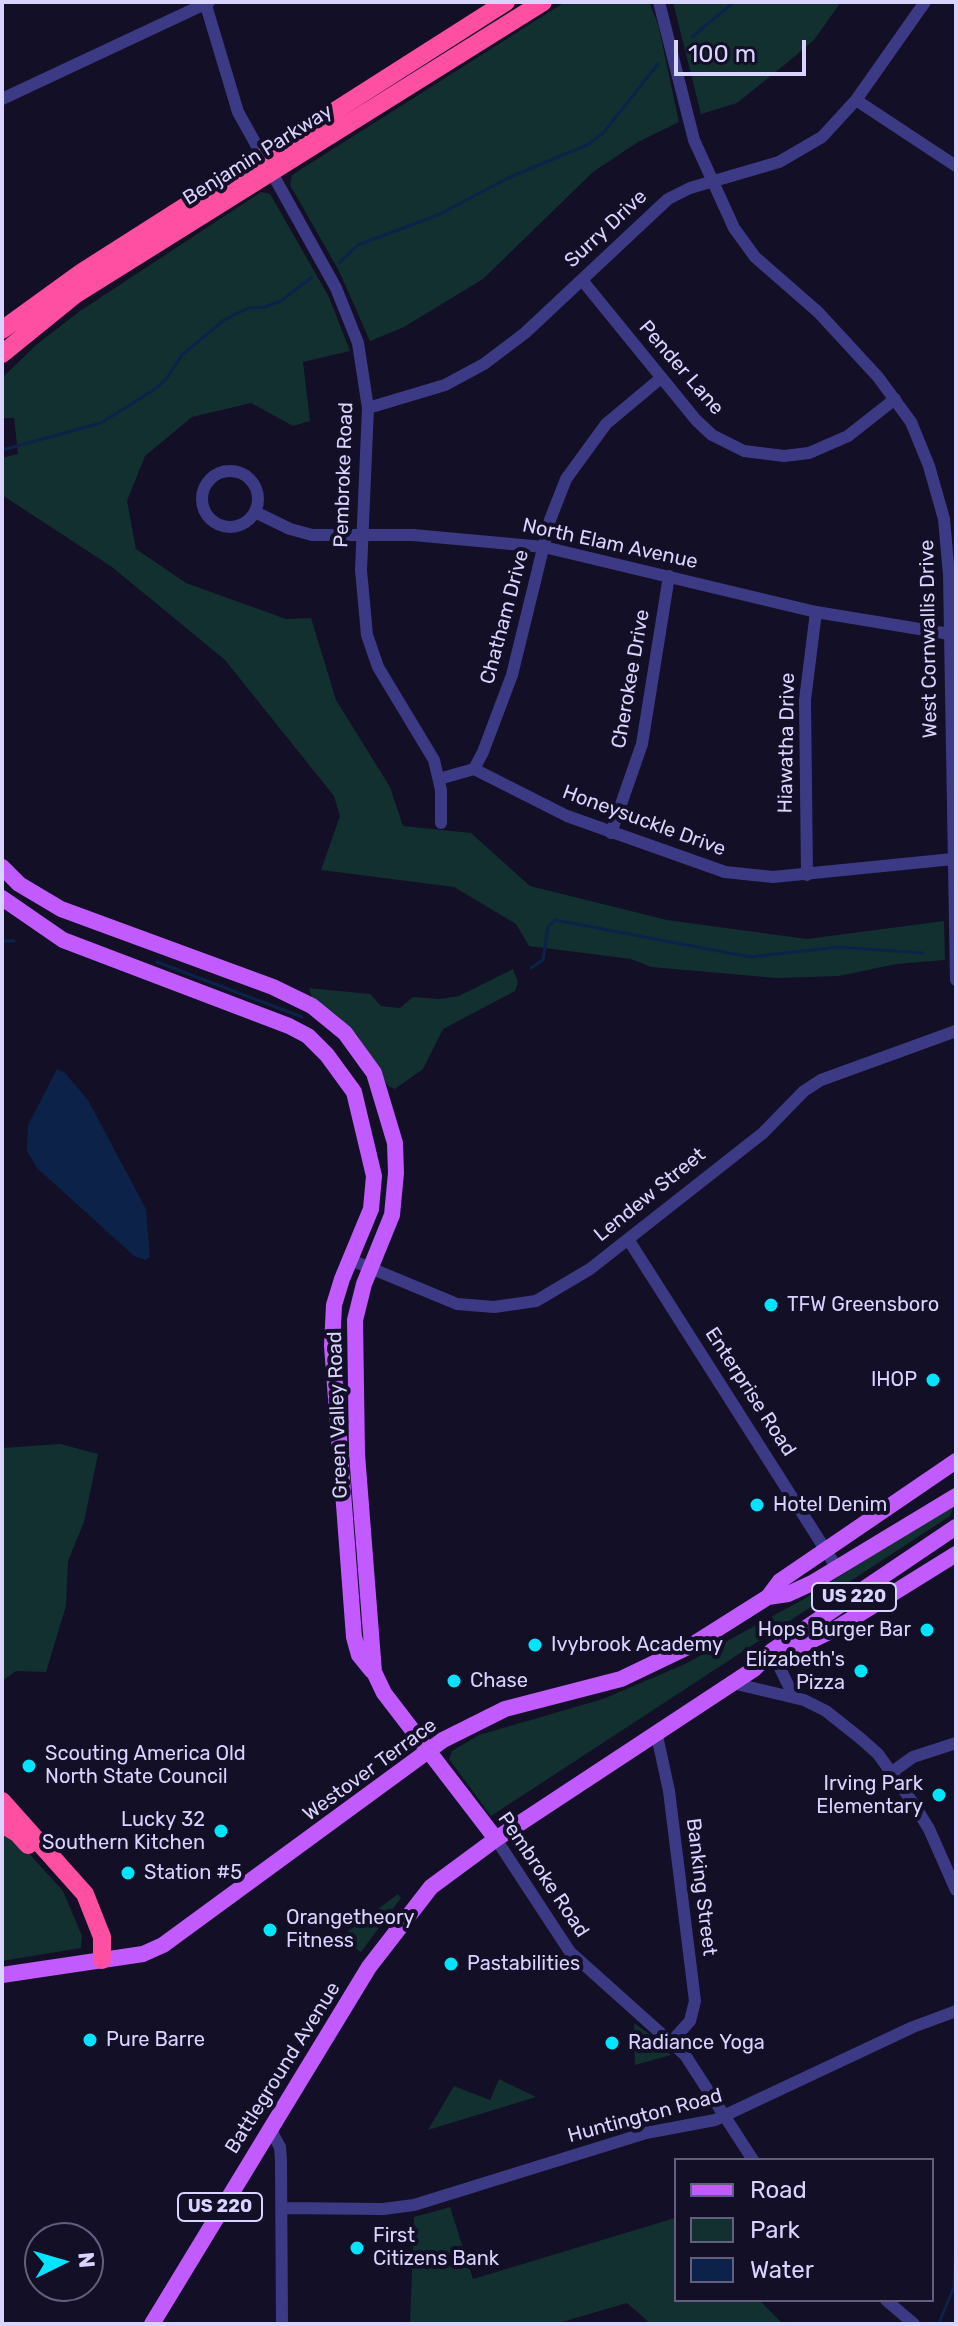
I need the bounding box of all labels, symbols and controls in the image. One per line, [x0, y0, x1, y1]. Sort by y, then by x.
scale bar [678, 24, 810, 74]
text: 100 m [688, 40, 756, 68]
street label: Benjamin Parkway [179, 99, 337, 211]
street label: Surry Drive [560, 185, 652, 273]
street label: Pender Lane [633, 316, 729, 420]
street label: Pembroke Road [329, 402, 359, 548]
street label: North Elam Avenue [520, 514, 700, 574]
street label: West Cornwallis Drive [915, 539, 943, 739]
street label: Chatham Drive [476, 547, 534, 687]
street label: Cherokee Drive [607, 608, 655, 750]
street label: Hiawatha Drive [774, 672, 800, 814]
street label: Honeysuckle Drive [559, 780, 729, 862]
street label: Lendew Street [590, 1143, 710, 1247]
place label: TFW Greensboro [787, 1293, 939, 1317]
marker: TFW Greensboro [762, 1296, 780, 1314]
street label: Enterprise Road [699, 1323, 801, 1461]
street label: Green Valley Road [323, 1331, 353, 1499]
place label: IHOP [871, 1368, 917, 1392]
marker: IHOP [924, 1371, 942, 1389]
place label: Hotel Denim [773, 1493, 887, 1517]
marker: Hotel Denim [748, 1496, 766, 1514]
road number: US 220 [812, 1583, 896, 1611]
place label: Hops Burger Bar [758, 1618, 911, 1642]
marker: Hops Burger Bar [918, 1621, 936, 1639]
place label: Ivybrook Academy [551, 1633, 723, 1657]
marker: Ivybrook Academy [526, 1636, 544, 1654]
place label: Elizabeth's Pizza [745, 1648, 845, 1695]
marker: Elizabeth's Pizza [852, 1662, 870, 1680]
place label: Chase [470, 1669, 528, 1693]
marker: Chase [445, 1672, 463, 1690]
street label: Westover Terrace [298, 1713, 442, 1827]
place label: Scouting America Old North State Council [45, 1742, 246, 1789]
marker: Scouting America Old North State Council [20, 1757, 38, 1775]
place label: Irving Park Elementary [816, 1772, 923, 1819]
marker: Irving Park Elementary [930, 1786, 948, 1804]
place label: Lucky 32 Southern Kitchen [42, 1808, 205, 1855]
street label: Pembroke Road [492, 1808, 594, 1942]
street label: Banking Street [681, 1817, 721, 1957]
marker: Lucky 32 Southern Kitchen [212, 1822, 230, 1840]
place label: Station #5 [144, 1861, 242, 1885]
marker: Station #5 [119, 1864, 137, 1882]
place label: Orangetheory Fitness [286, 1906, 415, 1953]
marker: Orangetheory Fitness [261, 1921, 279, 1939]
place label: Pastabilities [467, 1952, 580, 1976]
marker: Pastabilities [442, 1955, 460, 1973]
street label: Battleground Avenue [220, 1978, 346, 2158]
place label: Pure Barre [106, 2028, 205, 2052]
marker: Pure Barre [81, 2031, 99, 2049]
place label: Radiance Yoga [628, 2031, 765, 2055]
marker: Radiance Yoga [603, 2034, 621, 2052]
street label: Huntington Road [565, 2084, 725, 2148]
legend [674, 2158, 934, 2302]
text: Road [750, 2176, 807, 2204]
road number: US 220 [178, 2193, 262, 2221]
text: Park [750, 2216, 800, 2244]
north arrow [24, 2222, 104, 2302]
place label: First Citizens Bank [373, 2224, 499, 2271]
marker: First Citizens Bank [348, 2239, 366, 2257]
text: N [72, 2251, 101, 2269]
text: Water [750, 2256, 814, 2284]

